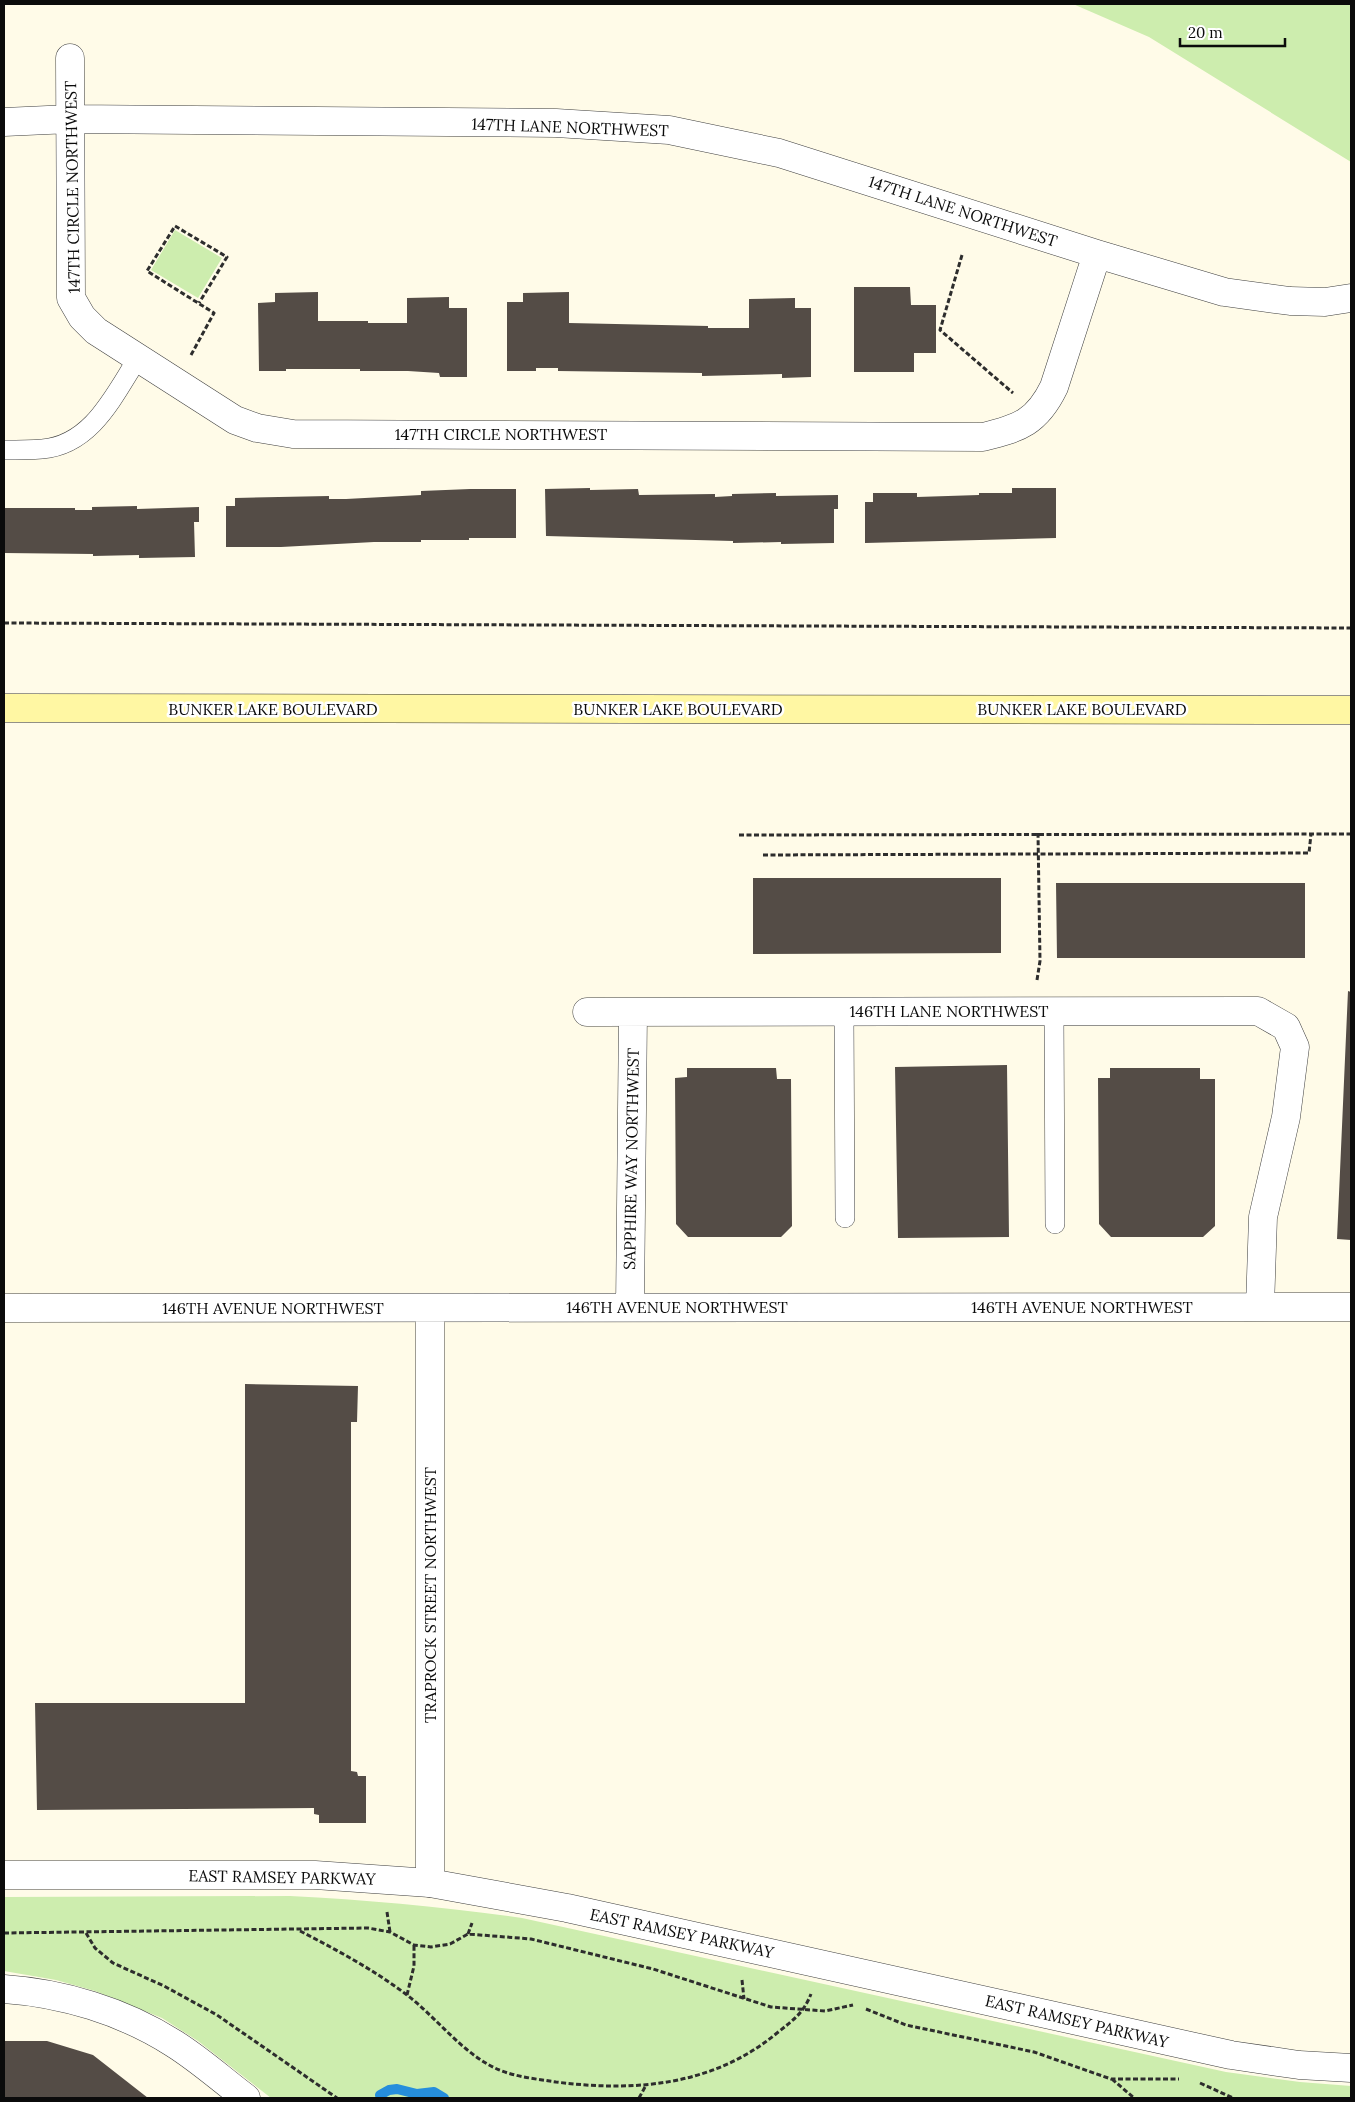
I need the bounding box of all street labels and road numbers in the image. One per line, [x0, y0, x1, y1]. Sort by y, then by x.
street label: 147TH CIRCLE NORTHWEST [60, 81, 84, 293]
street label: 147TH LANE NORTHWEST [471, 114, 669, 140]
street label: 147TH LANE NORTHWEST [866, 171, 1060, 251]
street label: 147TH CIRCLE NORTHWEST [395, 424, 607, 444]
street label: BUNKER LAKE BOULEVARD [168, 699, 378, 719]
street label: BUNKER LAKE BOULEVARD [573, 699, 783, 719]
street label: BUNKER LAKE BOULEVARD [977, 699, 1187, 719]
street label: 146TH LANE NORTHWEST [849, 1001, 1049, 1021]
street label: SAPPHIRE WAY NORTHWEST [619, 1048, 643, 1270]
street label: 146TH AVENUE NORTHWEST [566, 1297, 788, 1317]
street label: 146TH AVENUE NORTHWEST [971, 1297, 1193, 1317]
street label: 146TH AVENUE NORTHWEST [162, 1298, 384, 1318]
street label: TRAPROCK STREET NORTHWEST [420, 1467, 440, 1723]
street label: EAST RAMSEY PARKWAY [188, 1865, 377, 1889]
street label: EAST RAMSEY PARKWAY [588, 1904, 777, 1962]
street label: EAST RAMSEY PARKWAY [983, 1990, 1171, 2052]

